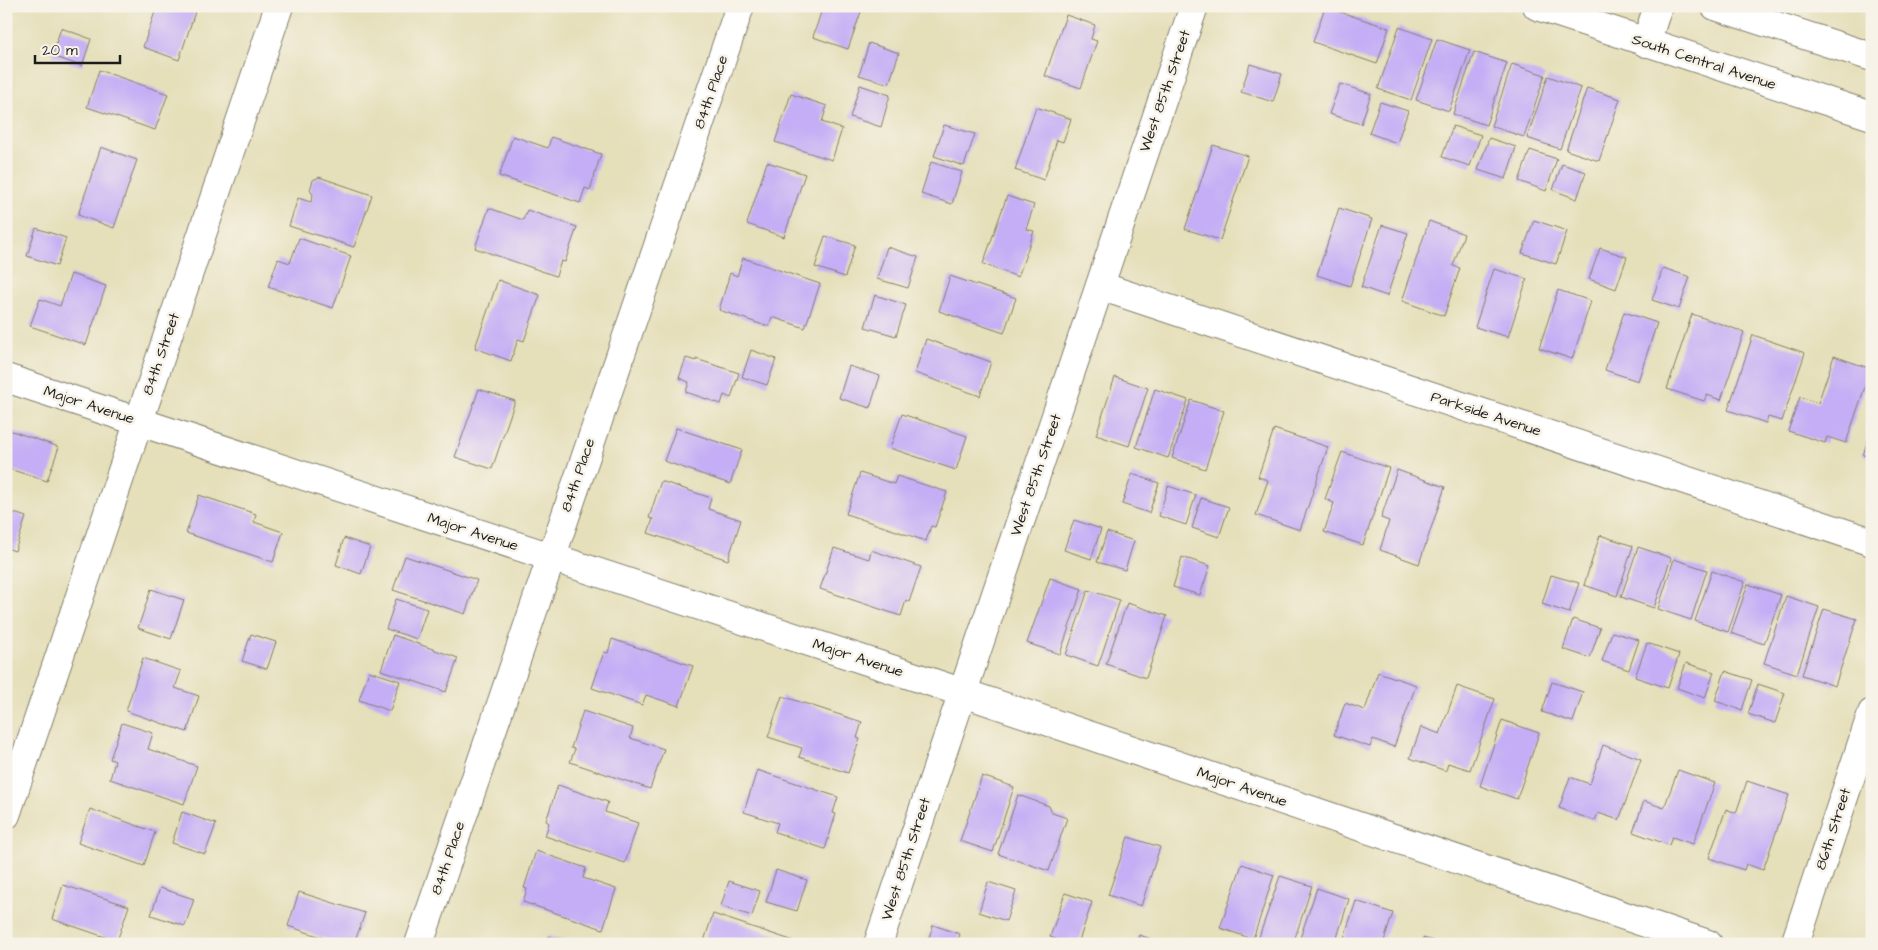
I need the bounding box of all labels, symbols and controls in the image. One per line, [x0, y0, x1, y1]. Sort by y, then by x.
street label: West 85th Street [1134, 27, 1196, 155]
street label: South Central Avenue [1629, 29, 1779, 95]
scale bar [35, 32, 120, 64]
text: 20 m [42, 40, 78, 61]
street label: 84th Place [689, 52, 733, 132]
street label: 84th Street [137, 310, 185, 398]
street label: Major Avenue [41, 380, 137, 430]
street label: Parkside Avenue [1428, 386, 1544, 442]
street label: West 85th Street [1005, 411, 1067, 539]
street label: 84th Place [556, 435, 600, 515]
street label: Major Avenue [425, 507, 521, 557]
street label: Major Avenue [810, 633, 906, 683]
street label: Major Avenue [1194, 762, 1290, 812]
street label: 86th Street [1810, 785, 1856, 873]
street label: West 85th Street [876, 795, 936, 923]
street label: 84th Place [426, 818, 470, 898]

